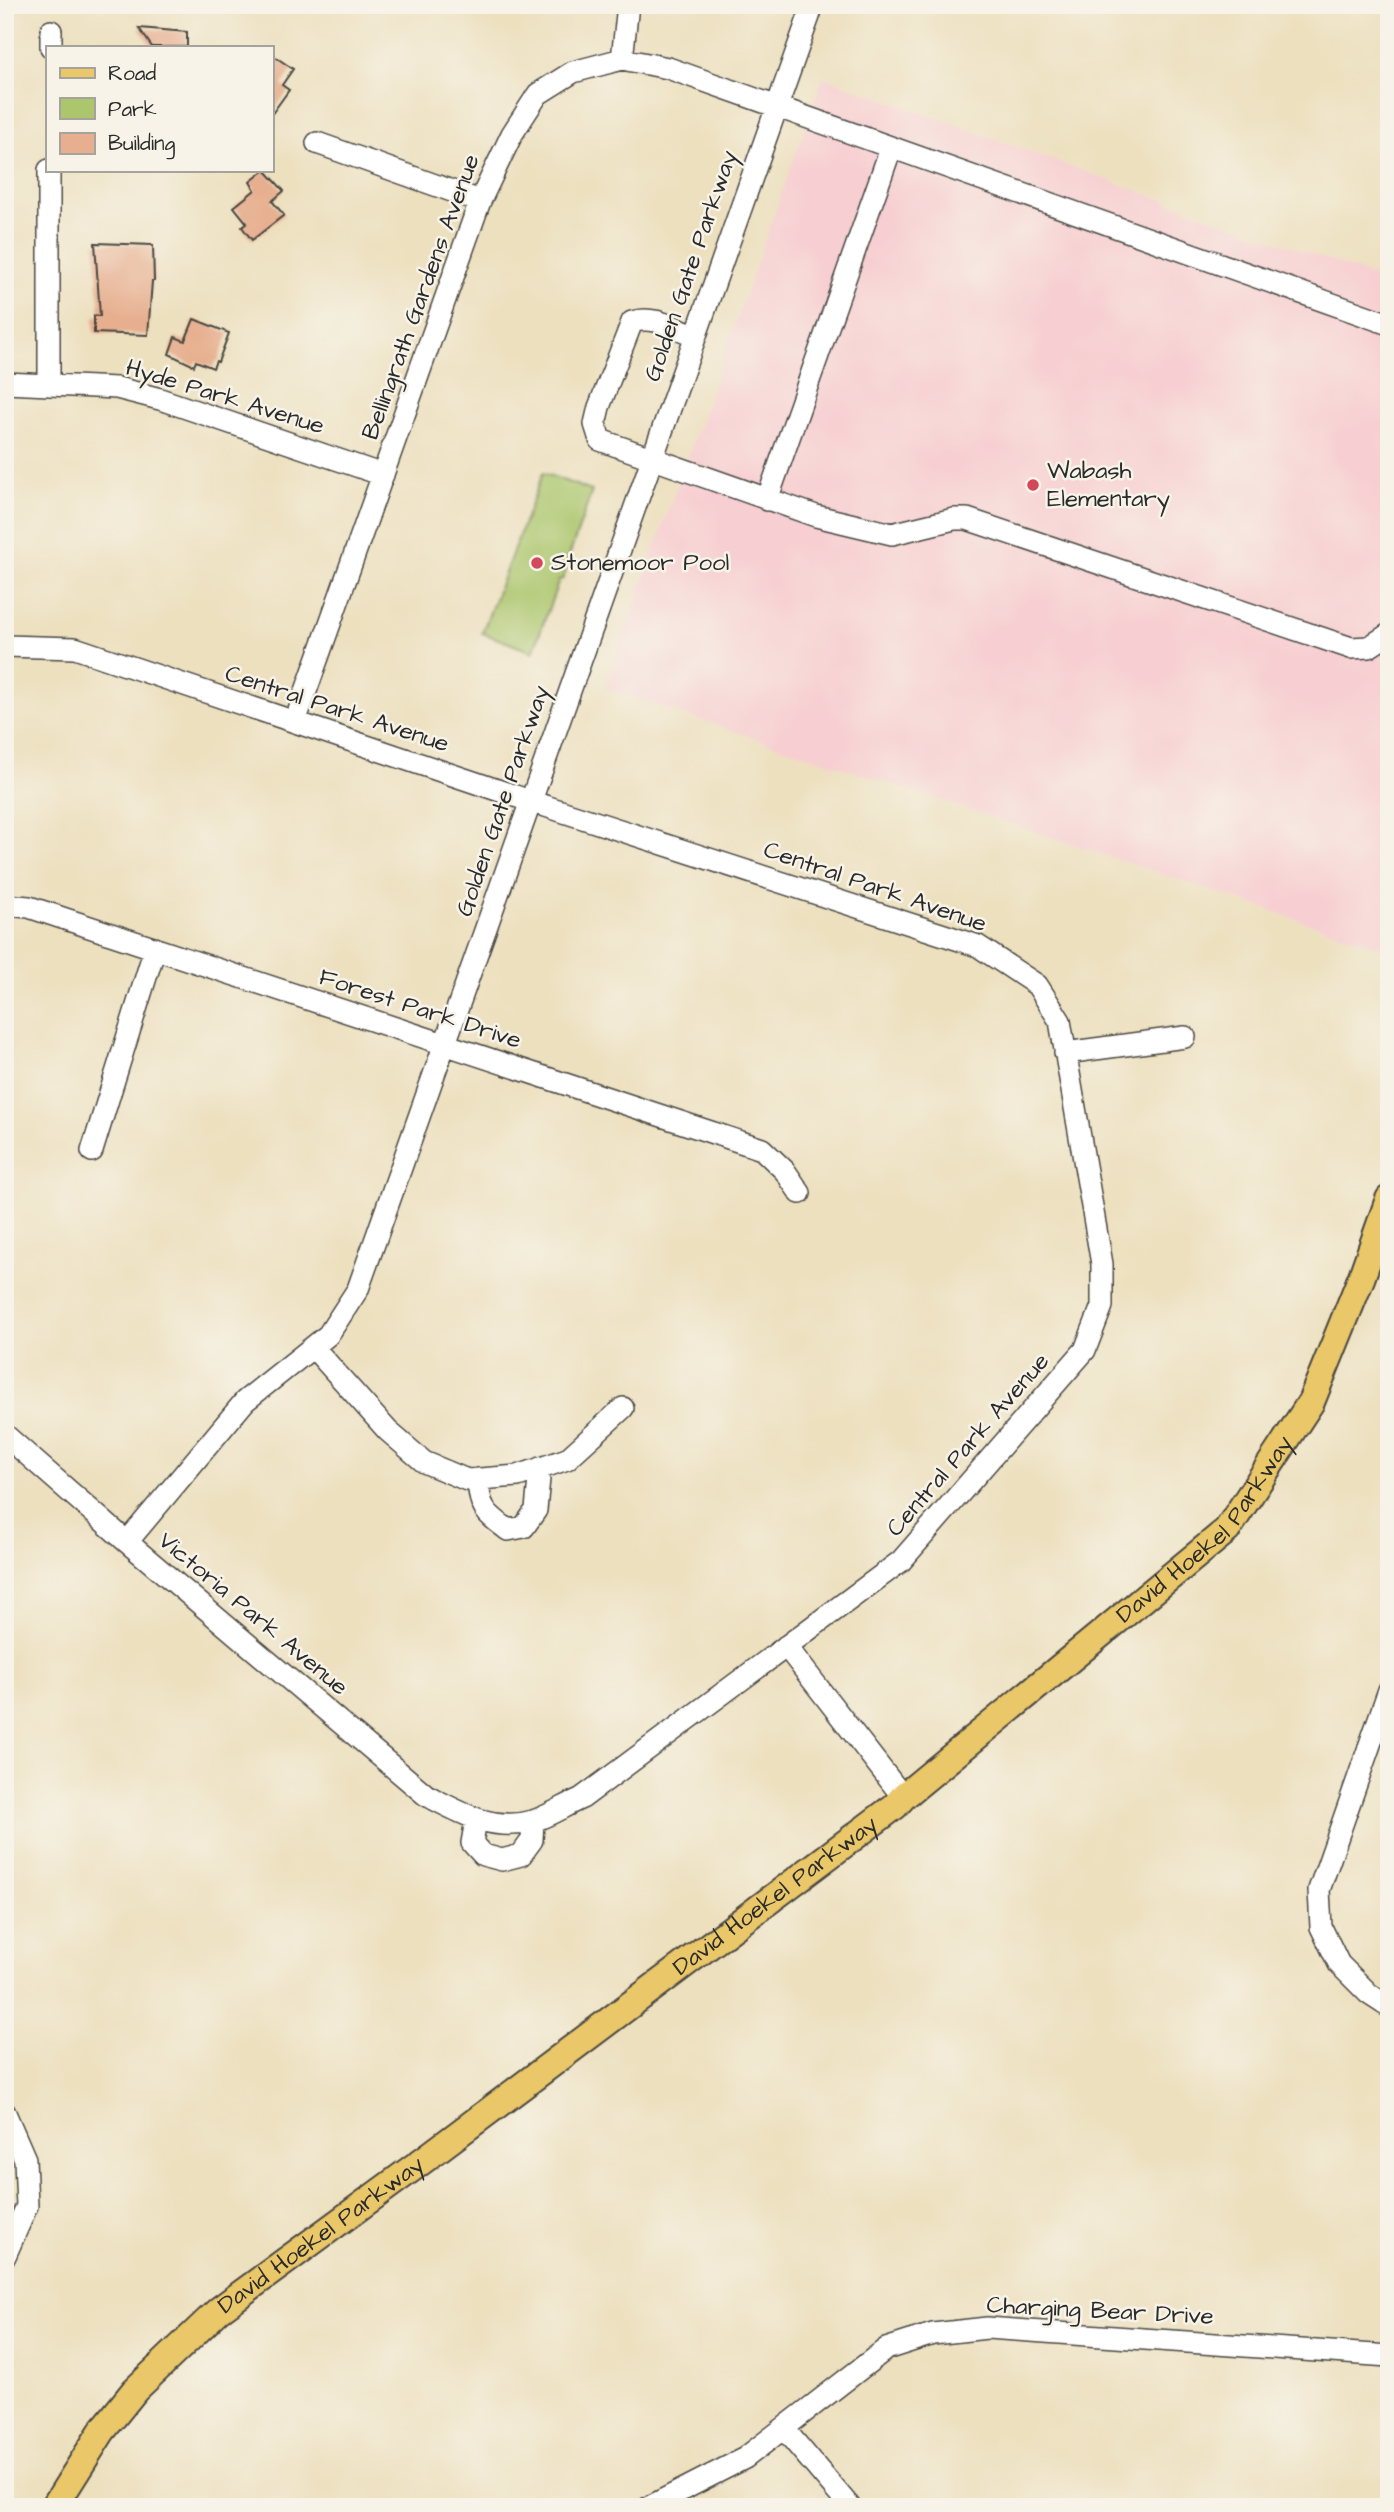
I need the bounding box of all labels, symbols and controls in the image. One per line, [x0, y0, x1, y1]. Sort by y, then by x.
legend [46, 46, 273, 172]
text: Road [108, 59, 156, 88]
text: Park [108, 95, 157, 124]
text: Building [108, 129, 176, 160]
street label: Golden Gate Parkway [635, 146, 747, 386]
street label: Bellingrath Gardens Avenue [354, 150, 489, 445]
street label: Hyde Park Avenue [121, 351, 328, 444]
place label: Wabash Elementary [1047, 454, 1170, 517]
marker: Wabash Elementary [1025, 477, 1041, 493]
place label: Stonemoor Pool [551, 546, 729, 580]
marker: Stonemoor Pool [529, 555, 545, 571]
street label: Central Park Avenue [221, 657, 453, 761]
street label: Golden Gate Parkway [447, 681, 559, 921]
street label: Central Park Avenue [759, 833, 991, 941]
street label: Forest Park Drive [315, 960, 525, 1058]
street label: Central Park Avenue [879, 1346, 1057, 1544]
street label: David Hoekel Parkway [1109, 1429, 1302, 1631]
street label: Victoria Park Avenue [151, 1524, 355, 1704]
street label: David Hoekel Parkway [666, 1808, 885, 1984]
street label: David Hoekel Parkway [211, 2148, 432, 2322]
street label: Charging Bear Drive [986, 2288, 1214, 2335]

